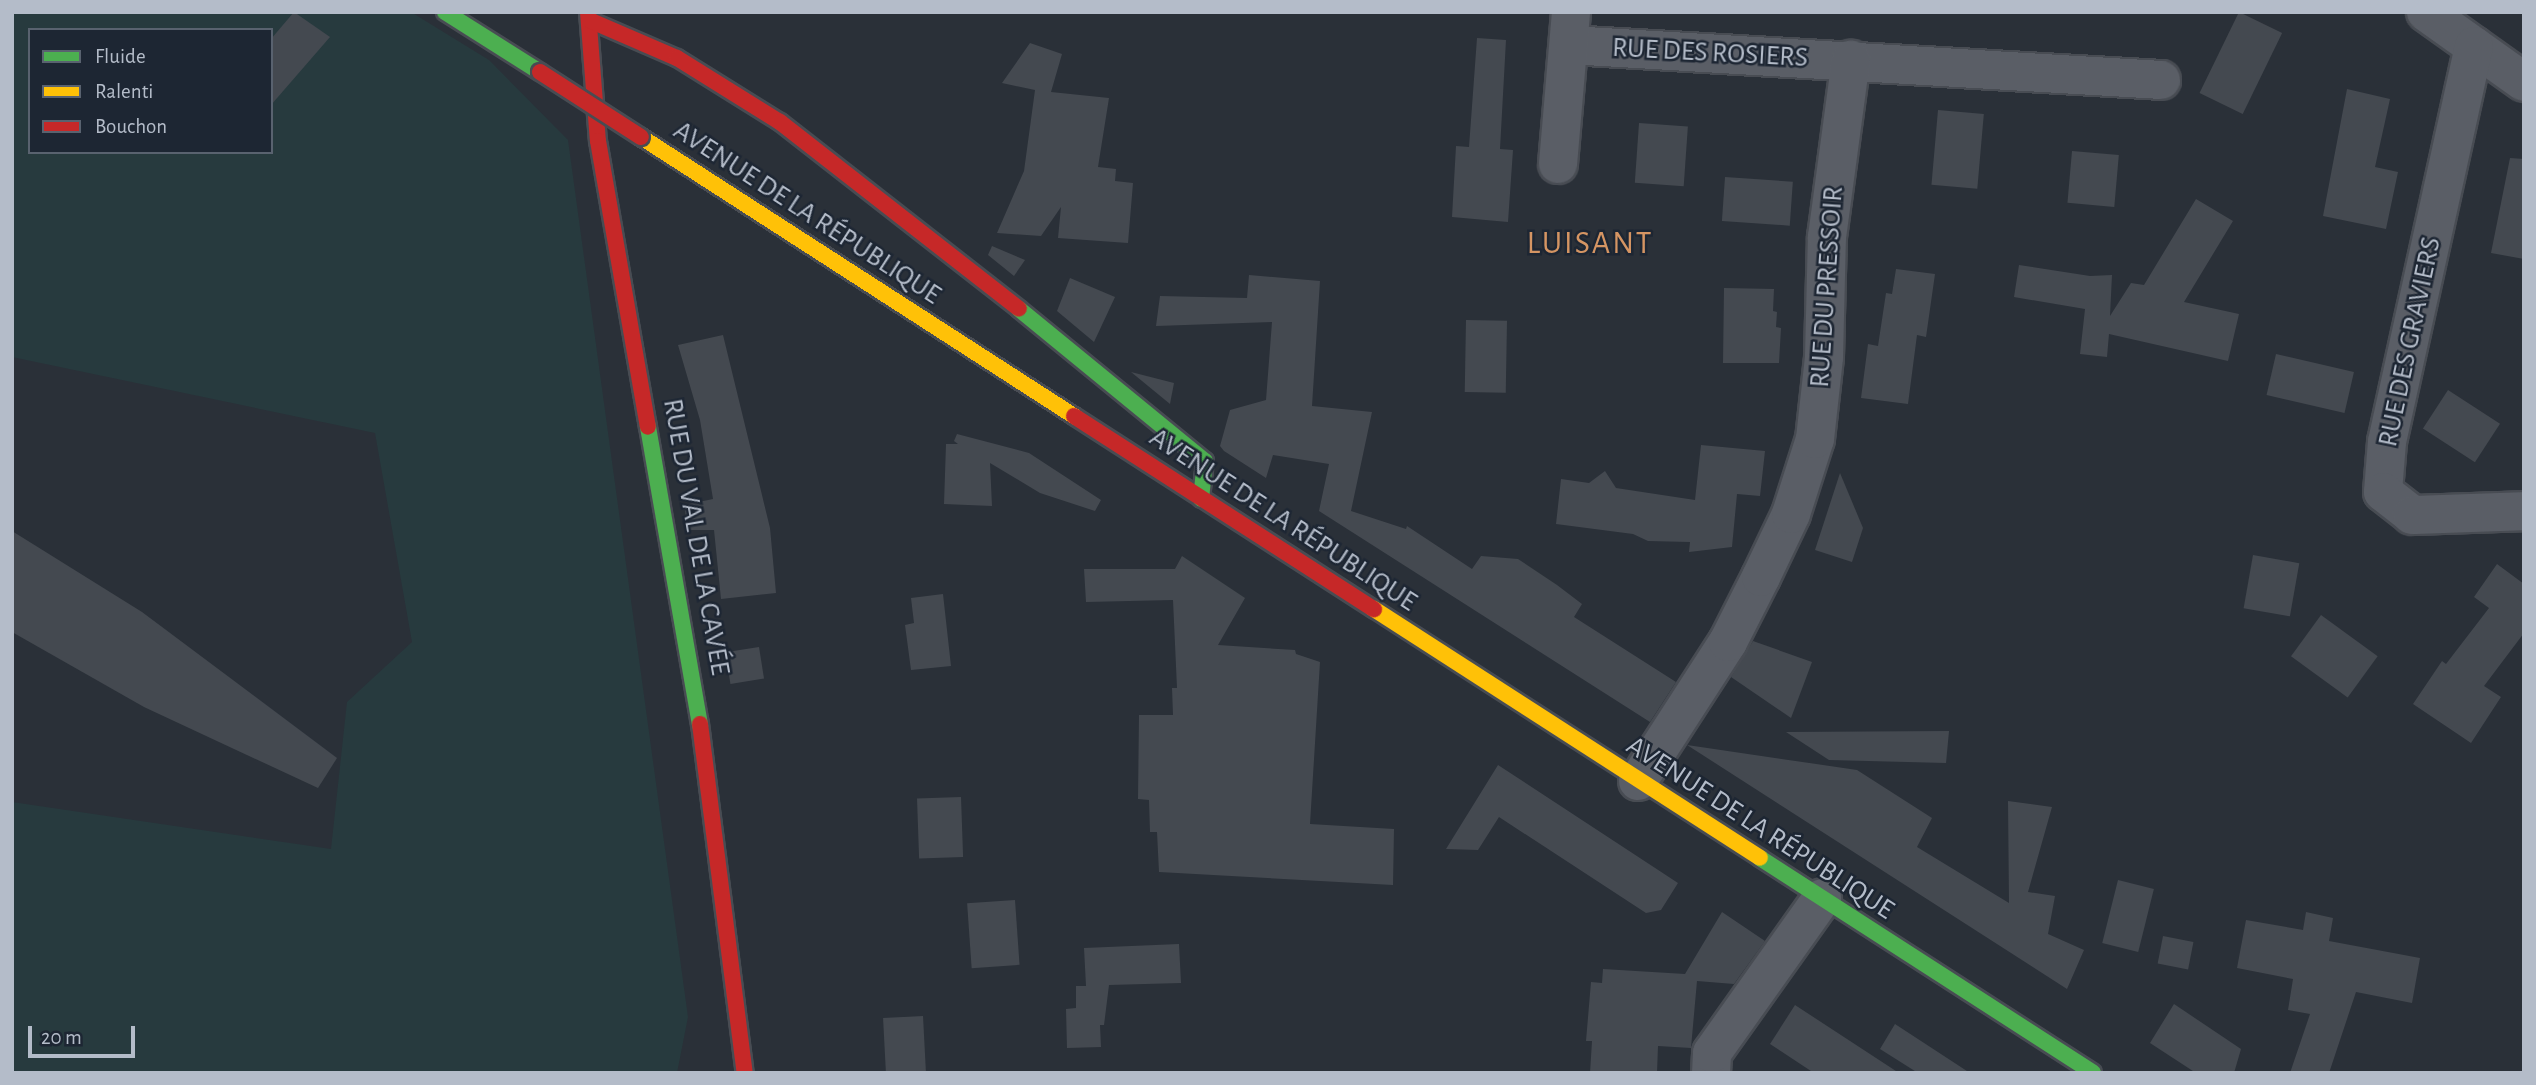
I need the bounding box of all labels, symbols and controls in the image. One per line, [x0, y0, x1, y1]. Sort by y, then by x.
legend [28, 28, 273, 154]
street label: RUE DES ROSIERS [1611, 31, 1809, 75]
text: Fluide [95, 46, 146, 67]
text: Ralenti [95, 81, 153, 102]
street label: AVENUE DE LA RÉPUBLIQUE [667, 114, 947, 312]
text: Bouchon [95, 116, 167, 137]
street label: RUE DU PRESSOIR [1803, 185, 1851, 389]
district label: LUISANT [1528, 224, 1652, 262]
street label: RUE DES GRAVIERS [2371, 234, 2449, 450]
street label: RUE DU VAL DE LA CAVÉE [655, 396, 737, 678]
street label: AVENUE DE LA RÉPUBLIQUE [1143, 421, 1423, 619]
street label: AVENUE DE LA RÉPUBLIQUE [1620, 729, 1900, 927]
scale bar [32, 1012, 138, 1056]
text: 20 m [41, 1027, 82, 1048]

